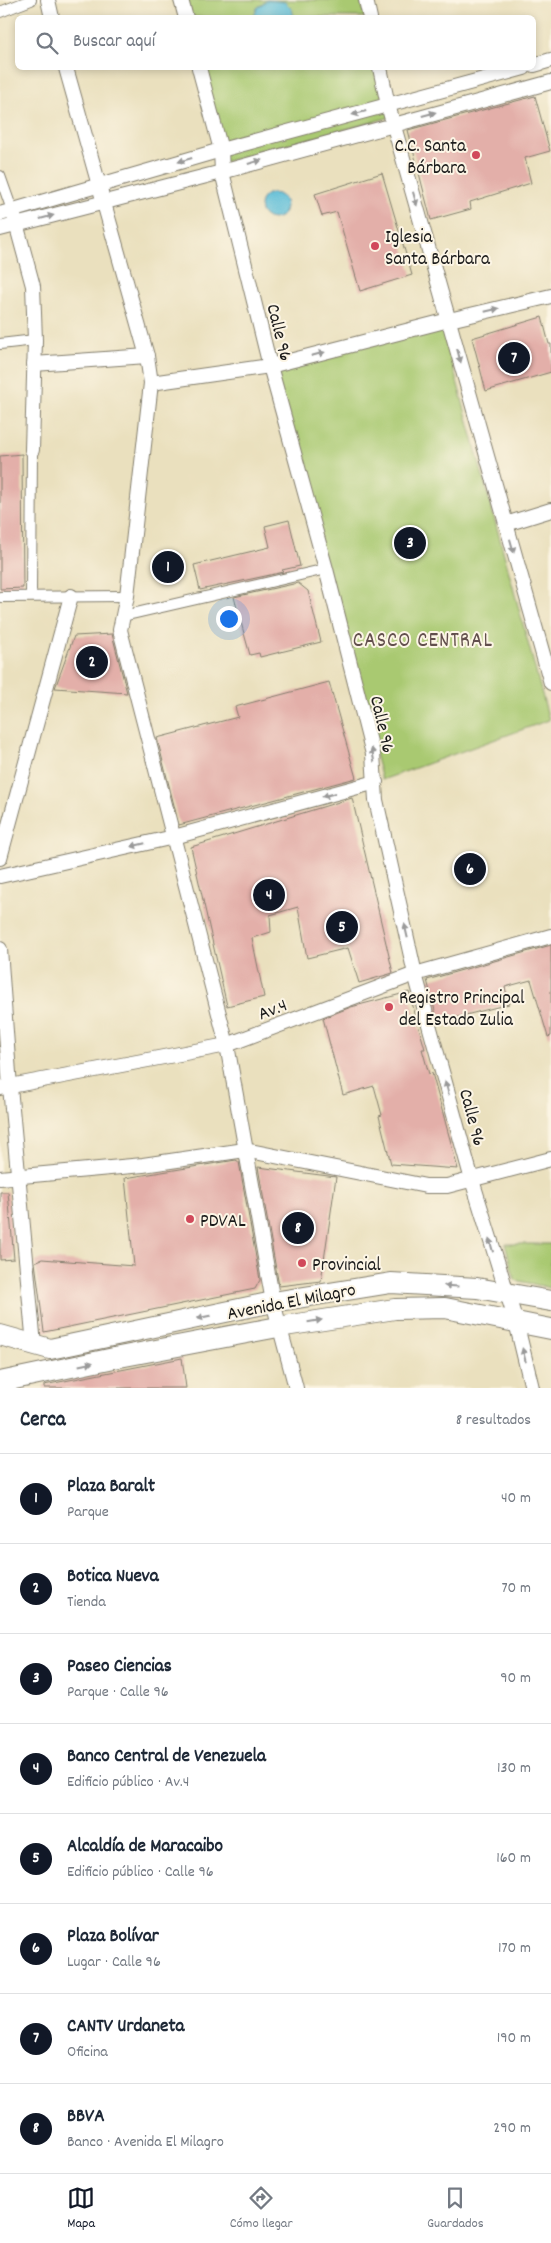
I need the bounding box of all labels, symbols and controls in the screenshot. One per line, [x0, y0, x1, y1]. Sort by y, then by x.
search box [15, 15, 536, 70]
icon: search [33, 29, 61, 57]
text: Buscar aquí [73, 29, 155, 56]
one-way arrow [351, 109, 366, 117]
one-way arrow [421, 110, 436, 118]
place label: C.C. Santa Bárbara [395, 134, 467, 183]
marker: C.C. Santa Bárbara [470, 149, 482, 161]
one-way arrow [177, 156, 192, 164]
one-way arrow [248, 158, 263, 166]
one-way arrow [412, 192, 420, 207]
one-way arrow [40, 213, 55, 221]
place label: Iglesia Santa Bárbara [385, 225, 491, 274]
marker: Iglesia Santa Bárbara [369, 240, 381, 252]
street label: Calle 96 [257, 301, 298, 364]
one-way arrow [485, 306, 500, 314]
pin: 7 [498, 339, 530, 377]
one-way arrow [456, 348, 464, 363]
one-way arrow [310, 350, 325, 358]
pin: 3 [394, 524, 426, 562]
one-way arrow [508, 538, 516, 553]
pin: 1 [152, 548, 184, 586]
your location [216, 606, 242, 632]
district label: CASCO CENTRAL [353, 627, 493, 657]
pin: 2 [76, 643, 108, 681]
street label: Calle 96 [361, 693, 400, 756]
one-way arrow [368, 746, 376, 762]
one-way arrow [321, 791, 336, 799]
one-way arrow [131, 841, 146, 849]
pin: 6 [454, 850, 486, 888]
pin: 4 [253, 876, 285, 914]
pin: 5 [326, 908, 358, 946]
one-way arrow [401, 923, 409, 939]
place label: Registro Principal del Estado Zulia [399, 986, 525, 1035]
street label: Av.4 [255, 993, 292, 1029]
marker: Registro Principal del Estado Zulia [383, 1001, 395, 1013]
one-way arrow [443, 1081, 451, 1096]
street label: Calle 96 [450, 1086, 491, 1149]
place label: PDVAL [200, 1209, 246, 1236]
pin: 8 [282, 1209, 314, 1247]
marker: PDVAL [184, 1213, 196, 1225]
one-way arrow [487, 1237, 495, 1252]
place label: Provincial [312, 1253, 381, 1280]
marker: Provincial [296, 1257, 308, 1269]
street label: Avenida El Milagro [225, 1278, 358, 1329]
one-way arrow [443, 1281, 459, 1289]
one-way arrow [196, 1313, 212, 1321]
one-way arrow [307, 1317, 323, 1325]
one-way arrow [520, 1347, 528, 1362]
one-way arrow [78, 1360, 94, 1368]
text: Cerca [20, 1406, 66, 1436]
text: 8 resultados [456, 1409, 531, 1432]
text: Plaza Baralt [67, 1474, 155, 1501]
text: 1 [34, 1487, 38, 1510]
text: 40 m [501, 1487, 531, 1510]
text: Parque [67, 1501, 109, 1524]
text: Botica Nueva [67, 1564, 159, 1591]
text: 2 [33, 1577, 40, 1600]
text: 70 m [501, 1577, 531, 1600]
text: Tienda [67, 1591, 106, 1614]
text: Paseo Ciencias [67, 1654, 172, 1681]
text: 3 [32, 1667, 40, 1690]
text: 90 m [500, 1667, 531, 1690]
text: Parque · Calle 96 [67, 1681, 169, 1704]
text: Banco Central de Venezuela [67, 1744, 266, 1771]
text: 4 [33, 1757, 39, 1780]
text: 130 m [497, 1757, 531, 1780]
text: Edificio público · Av.4 [67, 1771, 189, 1794]
text: Alcaldía de Maracaibo [67, 1834, 223, 1861]
text: 5 [32, 1847, 40, 1870]
text: 160 m [496, 1847, 531, 1870]
text: Edificio público · Calle 96 [67, 1861, 214, 1884]
text: Plaza Bolívar [67, 1924, 159, 1951]
text: 6 [32, 1937, 40, 1960]
text: 170 m [498, 1937, 531, 1960]
text: Lugar · Calle 96 [67, 1951, 161, 1974]
text: CANTV Urdaneta [67, 2014, 184, 2041]
text: 7 [33, 2027, 39, 2050]
text: 190 m [497, 2027, 531, 2050]
text: Oficina [67, 2041, 108, 2064]
text: BBVA [67, 2104, 105, 2131]
text: 8 [33, 2117, 39, 2140]
text: 290 m [493, 2117, 531, 2140]
text: Banco · Avenida El Milagro [67, 2131, 224, 2154]
tab: Mapa [67, 2184, 95, 2234]
tab: Cómo llegar [230, 2184, 293, 2234]
tab: Guardados [427, 2184, 484, 2234]

